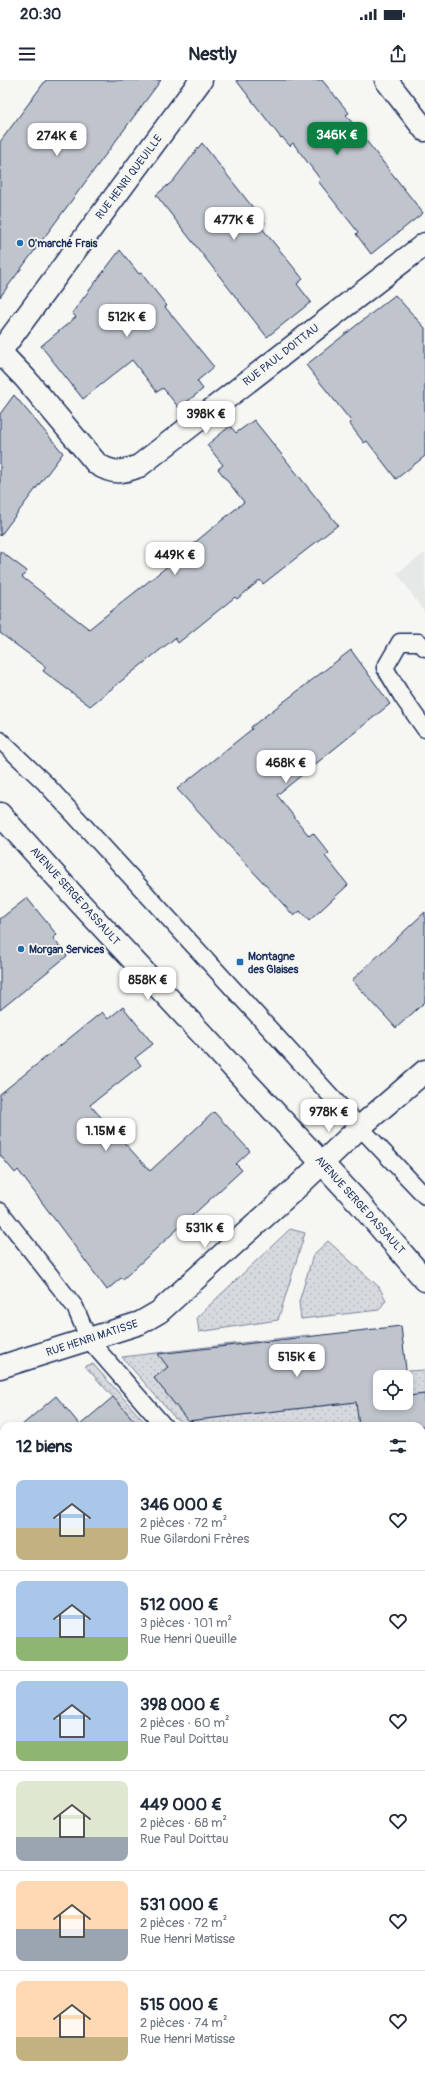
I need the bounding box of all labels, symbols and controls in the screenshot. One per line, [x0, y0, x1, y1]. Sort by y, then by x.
text: 20:30 [20, 5, 61, 24]
icon: menu [16, 43, 38, 65]
text: Nestly [188, 43, 237, 66]
icon: share [387, 43, 409, 65]
pin: 346K € [304, 122, 370, 156]
pin: 274K € [24, 123, 90, 157]
text: 346K € [316, 127, 358, 143]
text: 274K € [37, 128, 77, 144]
street label: RUE HENRI QUEUILLE [93, 132, 165, 222]
pin: 477K € [201, 207, 267, 241]
text: 477K € [214, 212, 254, 228]
place label: O'marché Frais [28, 237, 98, 250]
marker: O'marché Frais [15, 238, 25, 248]
pin: 512K € [94, 304, 160, 338]
text: 512K € [108, 309, 146, 325]
street label: RUE PAUL DOITTAU [240, 321, 322, 389]
pin: 398K € [173, 401, 239, 435]
text: 398K € [186, 406, 226, 422]
pin: 449K € [142, 542, 208, 576]
text: 449K € [154, 547, 196, 563]
pin: 468K € [253, 750, 319, 784]
text: 468K € [266, 755, 306, 771]
street label: AVENUE SERGE DASSAULT [27, 844, 123, 948]
place label: Morgan Services [29, 943, 104, 956]
marker: Morgan Services [16, 944, 26, 954]
place label: Montagne des Glaises [248, 950, 298, 976]
marker: Montagne des Glaises [235, 957, 245, 967]
pin: 858K € [115, 967, 181, 1001]
text: 858K € [128, 972, 168, 988]
pin: 978K € [296, 1099, 362, 1133]
text: 978K € [309, 1104, 349, 1120]
pin: 1.15M € [69, 1118, 143, 1152]
text: 1.15M € [86, 1123, 126, 1139]
street label: AVENUE SERGE DASSAULT [312, 1153, 408, 1257]
pin: 531K € [172, 1215, 238, 1249]
text: 531K € [186, 1220, 224, 1236]
street label: RUE HENRI MATISSE [44, 1317, 140, 1359]
pin: 515K € [264, 1344, 330, 1378]
text: 515K € [278, 1349, 316, 1365]
map controls [373, 1370, 413, 1410]
button: locate [373, 1370, 413, 1410]
icon: filters [387, 1435, 409, 1457]
text: 12 biens [16, 1436, 72, 1457]
text: 346 000 € [140, 1494, 223, 1515]
icon: home [48, 1496, 96, 1544]
icon: heart [387, 1509, 409, 1531]
text: 2 pièces · 72 m² [140, 1515, 227, 1531]
text: Rue Gilardoni Frères [140, 1531, 249, 1547]
text: 512 000 € [140, 1594, 219, 1615]
icon: home [48, 1597, 96, 1645]
icon: heart [387, 1610, 409, 1632]
text: 3 pièces · 101 m² [140, 1615, 232, 1631]
text: Rue Henri Queuille [140, 1631, 237, 1647]
text: 398 000 € [140, 1694, 220, 1715]
icon: home [48, 1697, 96, 1745]
icon: heart [387, 1710, 409, 1732]
text: 2 pièces · 60 m² [140, 1715, 229, 1731]
text: Rue Paul Doittau [140, 1731, 228, 1747]
text: 449 000 € [140, 1794, 222, 1815]
icon: home [48, 1797, 96, 1845]
icon: heart [387, 1810, 409, 1832]
text: 2 pièces · 68 m² [140, 1815, 227, 1831]
text: Rue Paul Doittau [140, 1831, 228, 1847]
text: 531 000 € [140, 1894, 219, 1915]
icon: home [48, 1897, 96, 1945]
icon: heart [387, 1910, 409, 1932]
text: 2 pièces · 72 m² [140, 1915, 227, 1931]
text: Rue Henri Matisse [140, 1931, 235, 1947]
text: 515 000 € [140, 1994, 219, 2015]
icon: home [48, 1997, 96, 2045]
icon: heart [387, 2010, 409, 2032]
text: 2 pièces · 74 m² [140, 2015, 227, 2031]
text: Rue Henri Matisse [140, 2031, 235, 2047]

